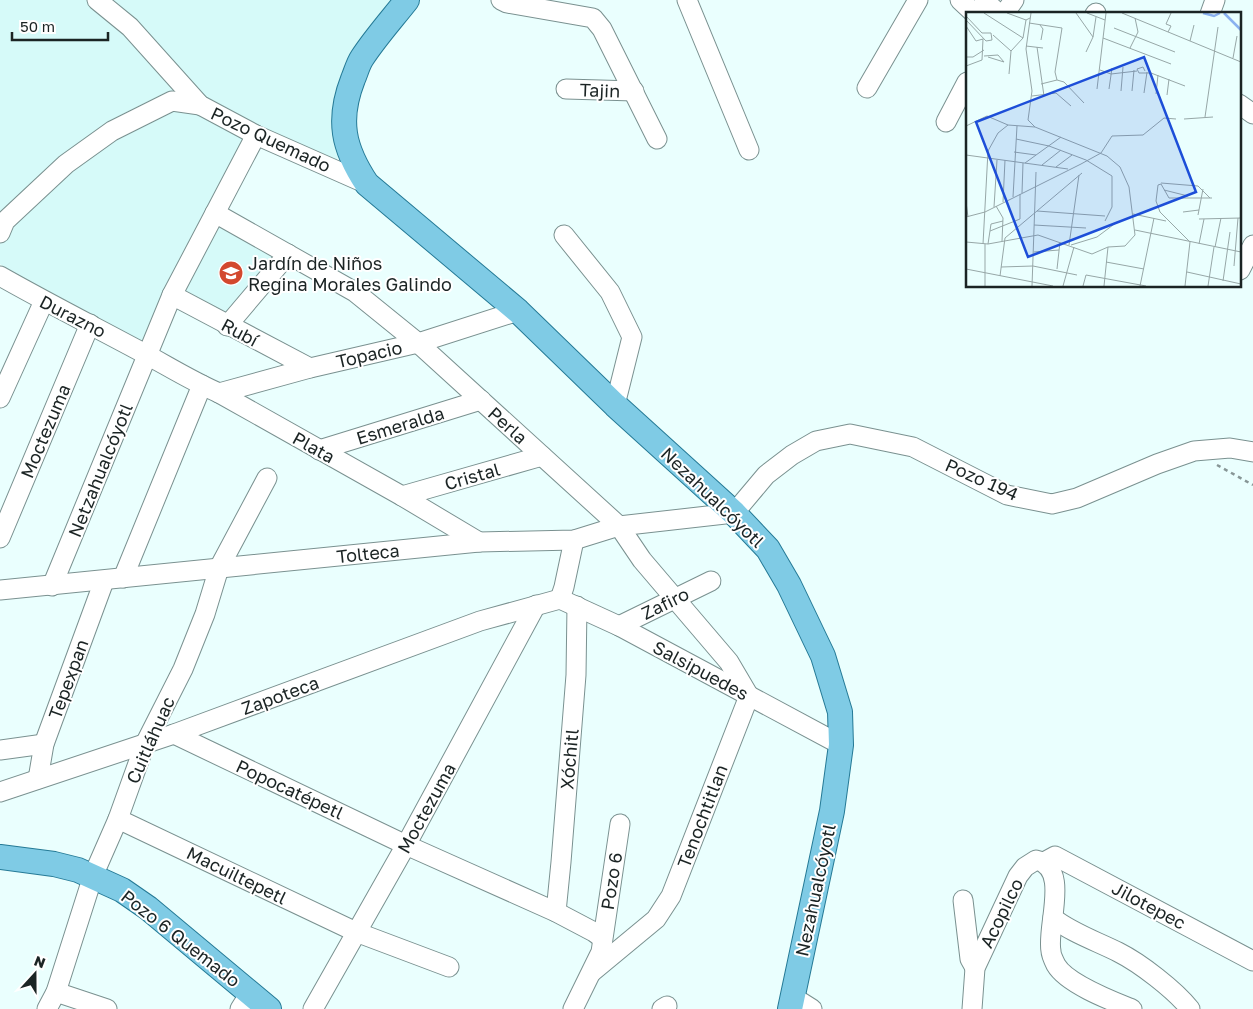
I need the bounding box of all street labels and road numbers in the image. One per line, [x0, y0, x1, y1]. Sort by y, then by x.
street label: Tajin [579, 78, 621, 102]
street label: Pozo Quemado [208, 102, 334, 176]
street label: Durazno [36, 290, 110, 342]
street label: Rubí [218, 313, 263, 351]
street label: Topacio [334, 336, 404, 372]
street label: Moctezuma [15, 381, 75, 481]
street label: Netzahualcóyotl [63, 400, 137, 540]
street label: Esmeralda [353, 401, 447, 449]
street label: Perla [484, 402, 532, 448]
street label: Plata [289, 426, 339, 468]
street label: Nezahualcóyotl [657, 442, 769, 552]
street label: Pozo 194 [942, 453, 1022, 505]
street label: Cristal [442, 458, 503, 494]
street label: Tolteca [335, 539, 401, 567]
street label: Zafiro [638, 582, 692, 624]
street label: Tepexpan [43, 636, 93, 722]
street label: Salsipuedes [649, 636, 753, 704]
street label: Zapoteca [238, 671, 322, 719]
street label: Cuitláhuac [121, 693, 179, 787]
street label: Xóchitl [555, 727, 583, 790]
street label: Popocatépetl [233, 754, 348, 824]
street label: Moctezuma [392, 759, 460, 857]
street label: Tenochtitlan [672, 761, 732, 871]
street label: Nezahualcóyotl [790, 822, 840, 958]
street label: Macuiltepetl [183, 841, 291, 909]
street label: Pozo 6 [596, 851, 626, 911]
street label: Acopilco [975, 875, 1027, 951]
street label: Jilotepec [1108, 876, 1190, 934]
street label: Pozo 6 Quemado [117, 885, 245, 991]

